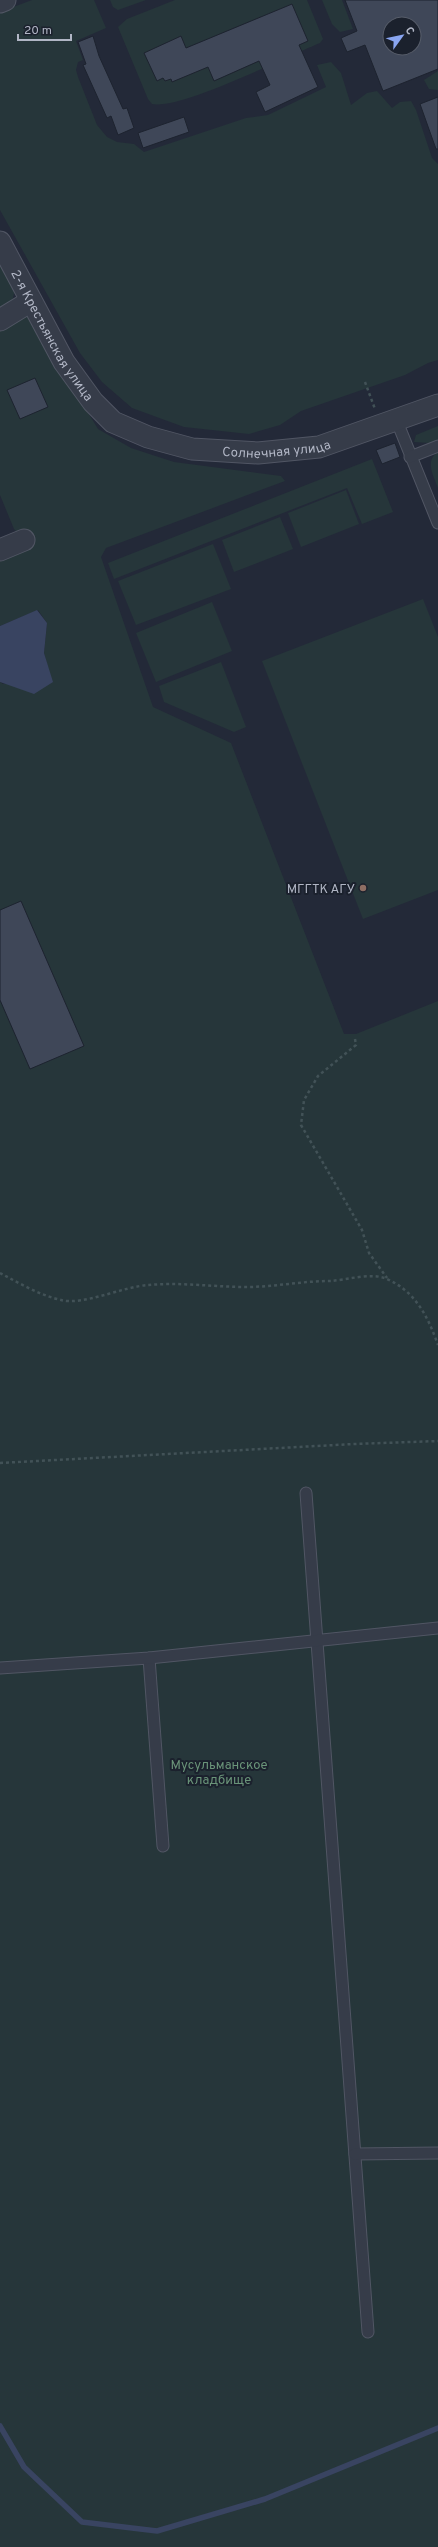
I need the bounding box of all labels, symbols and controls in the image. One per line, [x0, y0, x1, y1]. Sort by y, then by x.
scale bar [18, 16, 71, 42]
north arrow [382, 16, 422, 56]
text: 20 m [24, 23, 52, 39]
text: С [402, 24, 417, 38]
street label: 2-я Крестьянская улица [6, 268, 96, 405]
street label: Солнечная улица [222, 438, 333, 463]
place label: МГГТК АГУ [287, 882, 355, 898]
marker: МГГТК АГУ [358, 883, 368, 893]
park label: Мусульманское кладбище [170, 1758, 268, 1789]

